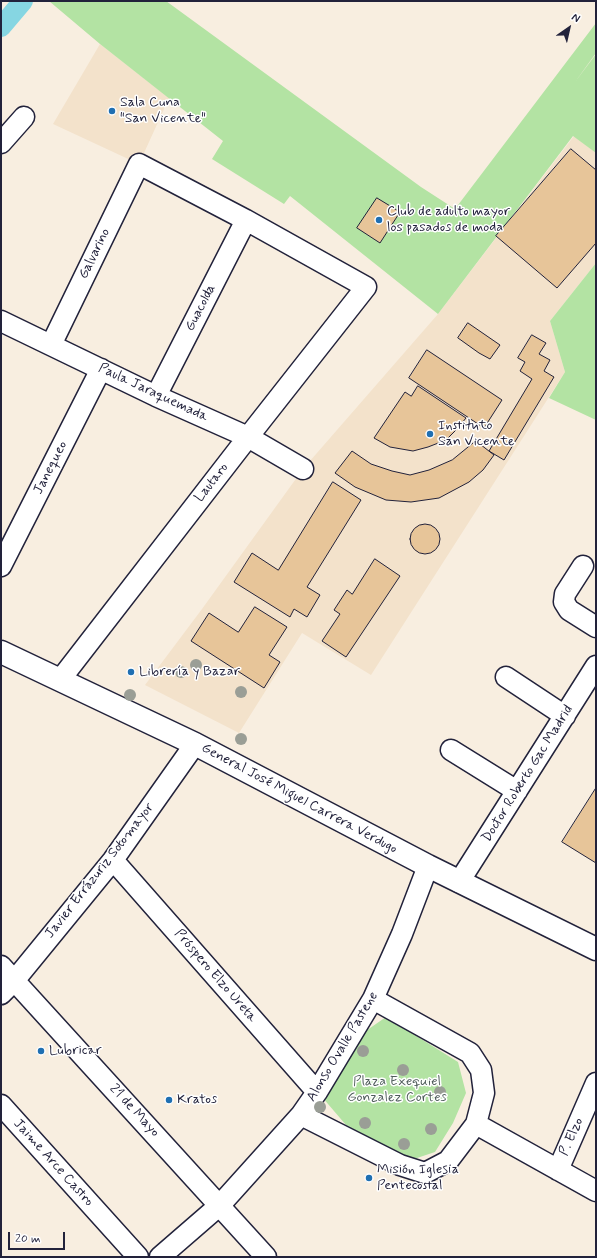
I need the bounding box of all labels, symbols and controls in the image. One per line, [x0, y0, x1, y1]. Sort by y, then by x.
north arrow [549, 8, 589, 48]
text: N [569, 10, 583, 26]
place label: Sala Cuna "San Vicente" [120, 95, 206, 128]
marker: Sala Cuna "San Vicente" [107, 106, 117, 116]
place label: Club de adulto mayor los pasados de moda [387, 204, 510, 236]
marker: Club de adulto mayor los pasados de moda [374, 215, 384, 225]
street label: Galvarino [76, 226, 114, 282]
street label: Guacolda [182, 282, 220, 334]
street label: Paula Jaraquemada [95, 360, 211, 426]
place label: Instituto San Vicente [438, 418, 515, 450]
marker: Instituto San Vicente [425, 429, 435, 439]
street label: Janequeo [30, 438, 72, 498]
street label: Lautaro [191, 460, 233, 506]
place label: Librería y Bazar [139, 664, 240, 680]
marker: Librería y Bazar [126, 667, 136, 677]
street label: Doctor Roberto Gac Madrid [479, 702, 577, 846]
street label: General José Miguel Carrera Verdugo [198, 740, 400, 858]
street label: Javier Errázuriz Sotomayor [42, 800, 158, 942]
street label: Próspero Elzo Ureta [170, 926, 260, 1026]
street label: Alonso Ovalle Pastene [304, 989, 382, 1105]
place label: Lubricar [49, 1043, 102, 1059]
marker: Lubricar [36, 1046, 46, 1056]
park label: Plaza Exequiel Gonzalez Cortes [347, 1074, 447, 1106]
street label: 21 de Mayo [105, 1081, 163, 1141]
place label: Kratos [177, 1092, 217, 1108]
marker: Kratos [164, 1095, 174, 1105]
street label: P. Elzo [556, 1115, 588, 1159]
street label: Jaime Arce Castro [9, 1116, 97, 1210]
place label: Misión Iglesia Pentecostal [377, 1162, 459, 1194]
marker: Misión Iglesia Pentecostal [364, 1173, 374, 1183]
scale bar [10, 1224, 67, 1250]
text: 20 m [15, 1231, 41, 1247]

